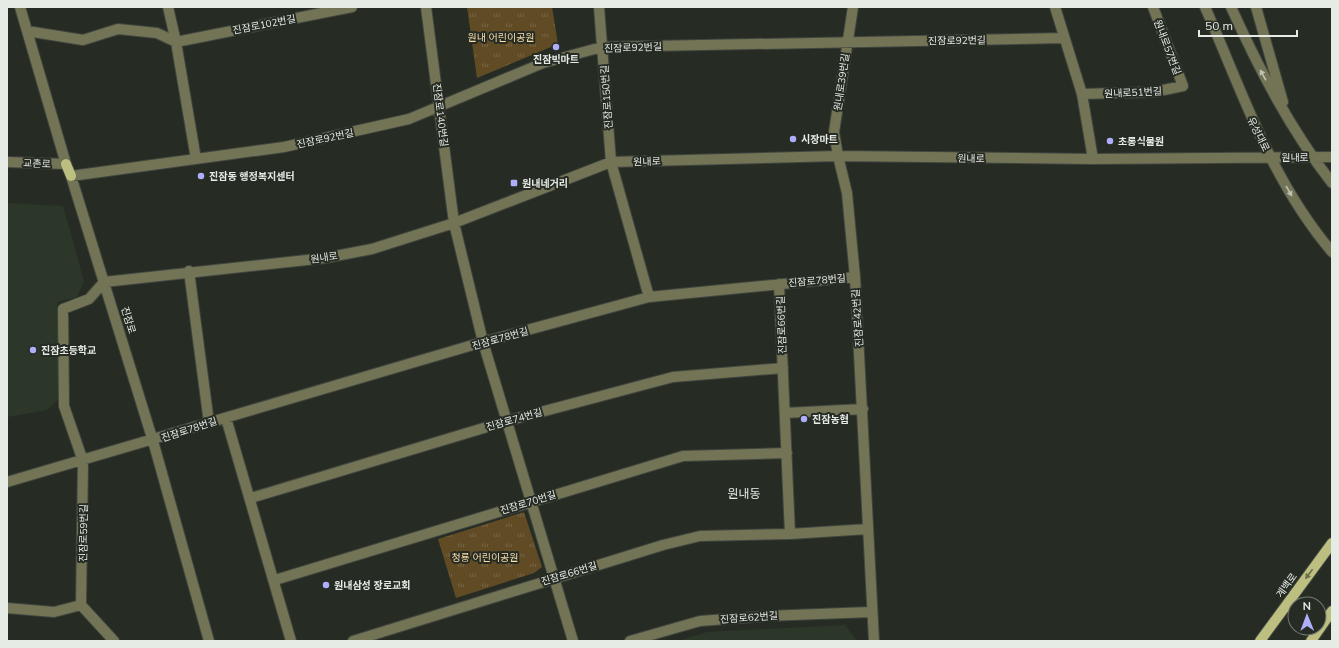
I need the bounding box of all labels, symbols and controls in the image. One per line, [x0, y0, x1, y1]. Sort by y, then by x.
street label: 진잠로102번길 [231, 12, 297, 37]
scale bar [1199, 12, 1297, 38]
street label: 원내로57번길 [1151, 18, 1184, 77]
text: 50 m [1205, 18, 1233, 33]
park label: 원내 어린이공원 [467, 31, 535, 44]
street label: 진잠로92번길 [928, 33, 986, 48]
street label: 진잠로92번길 [604, 40, 662, 55]
marker: 진잠빅마트 [551, 42, 561, 52]
street label: 원내로39번길 [831, 52, 852, 112]
place label: 진잠빅마트 [533, 53, 579, 66]
street label: 진잠로150번길 [598, 65, 615, 129]
one-way arrow [1260, 69, 1267, 81]
street label: 진잠로140번길 [430, 83, 451, 148]
street label: 원내로51번길 [1104, 84, 1162, 101]
street label: 유성대로 [1245, 115, 1272, 154]
street label: 진잠로92번길 [295, 126, 355, 151]
place label: 시장마트 [801, 133, 838, 146]
marker: 시장마트 [788, 134, 798, 144]
place label: 초롱식물원 [1118, 135, 1164, 148]
marker: 초롱식물원 [1105, 136, 1115, 146]
street label: 원내로 [1281, 151, 1309, 164]
street label: 원내로 [957, 152, 985, 165]
street label: 원내로 [633, 155, 661, 168]
street label: 교촌로 [23, 157, 51, 170]
place label: 진잠동 행정복지센터 [209, 170, 295, 183]
marker: 진잠동 행정복지센터 [196, 171, 206, 181]
place label: 원내네거리 [522, 177, 568, 190]
marker: 원내네거리 [509, 178, 519, 188]
one-way arrow [1286, 185, 1293, 196]
street label: 원내로 [309, 249, 339, 266]
street label: 진잠로78번길 [788, 271, 846, 290]
street label: 진잠로42번길 [849, 289, 866, 347]
street label: 진잠로66번길 [774, 296, 789, 354]
street label: 진잠로 [118, 305, 139, 335]
street label: 진잠로78번길 [470, 324, 530, 353]
place label: 진잠초등학교 [41, 344, 96, 357]
marker: 진잠초등학교 [28, 345, 38, 355]
street label: 진잠로74번길 [484, 405, 544, 434]
place label: 진잠농협 [812, 413, 849, 426]
street label: 진잠로78번길 [160, 414, 219, 445]
marker: 진잠농협 [799, 414, 809, 424]
district label: 원내동 [727, 486, 761, 501]
street label: 진잠로70번길 [499, 488, 558, 517]
street label: 진잠로59번길 [76, 504, 91, 562]
park label: 청룡 어린이공원 [451, 551, 519, 564]
street label: 진잠로66번길 [540, 559, 599, 588]
one-way arrow [1305, 569, 1313, 580]
street label: 계백로 [1273, 570, 1300, 600]
place label: 원내삼성 장로교회 [334, 579, 410, 592]
marker: 원내삼성 장로교회 [321, 580, 331, 590]
north arrow [1287, 596, 1327, 636]
text: N [1303, 599, 1311, 613]
street label: 진잠로62번길 [720, 609, 778, 626]

